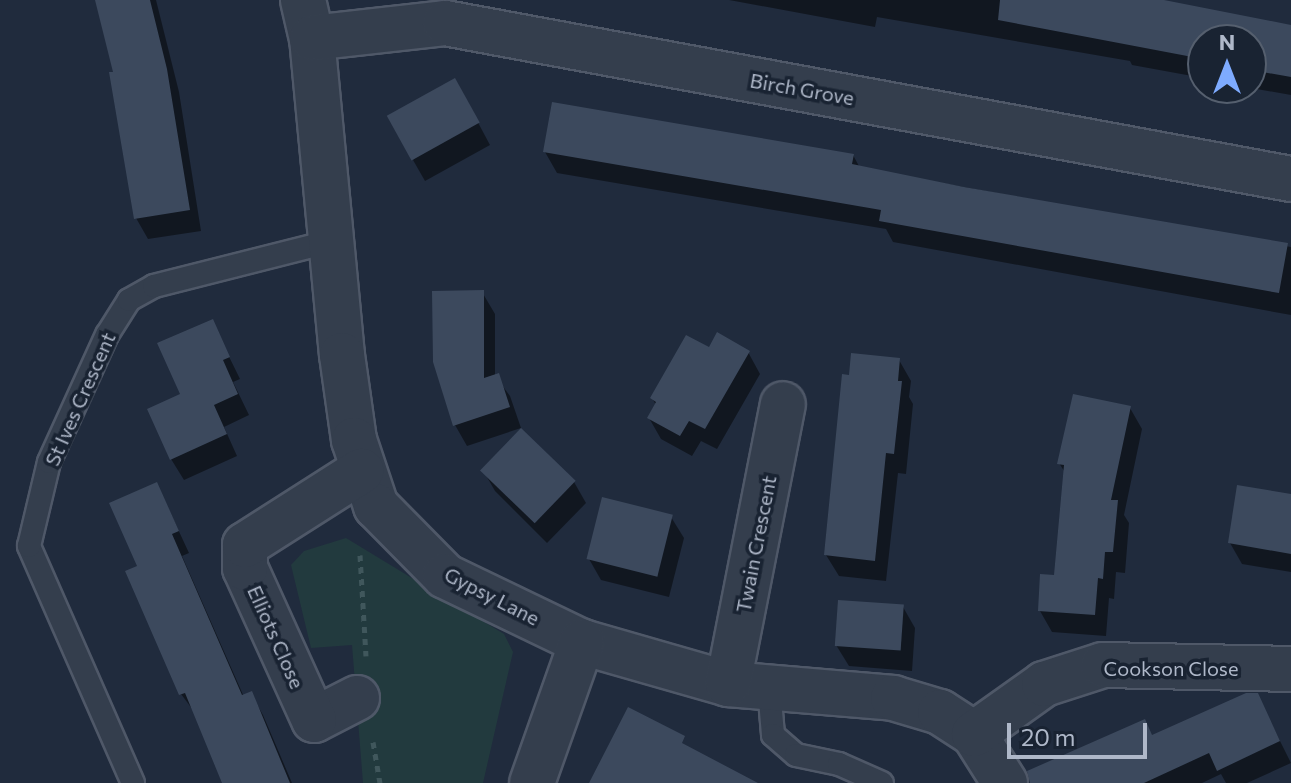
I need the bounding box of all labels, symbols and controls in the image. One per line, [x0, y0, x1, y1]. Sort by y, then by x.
north arrow [1187, 24, 1267, 104]
text: N [1219, 28, 1235, 55]
street label: Birch Grove [748, 68, 856, 110]
street label: St Ives Crescent [40, 329, 120, 469]
street label: Twain Crescent [731, 473, 781, 615]
street label: Gypsy Lane [441, 562, 543, 630]
street label: Elliots Close [243, 582, 309, 692]
street label: Cookson Close [1104, 656, 1238, 680]
scale bar [1011, 707, 1151, 757]
text: 20 m [1021, 722, 1075, 751]

